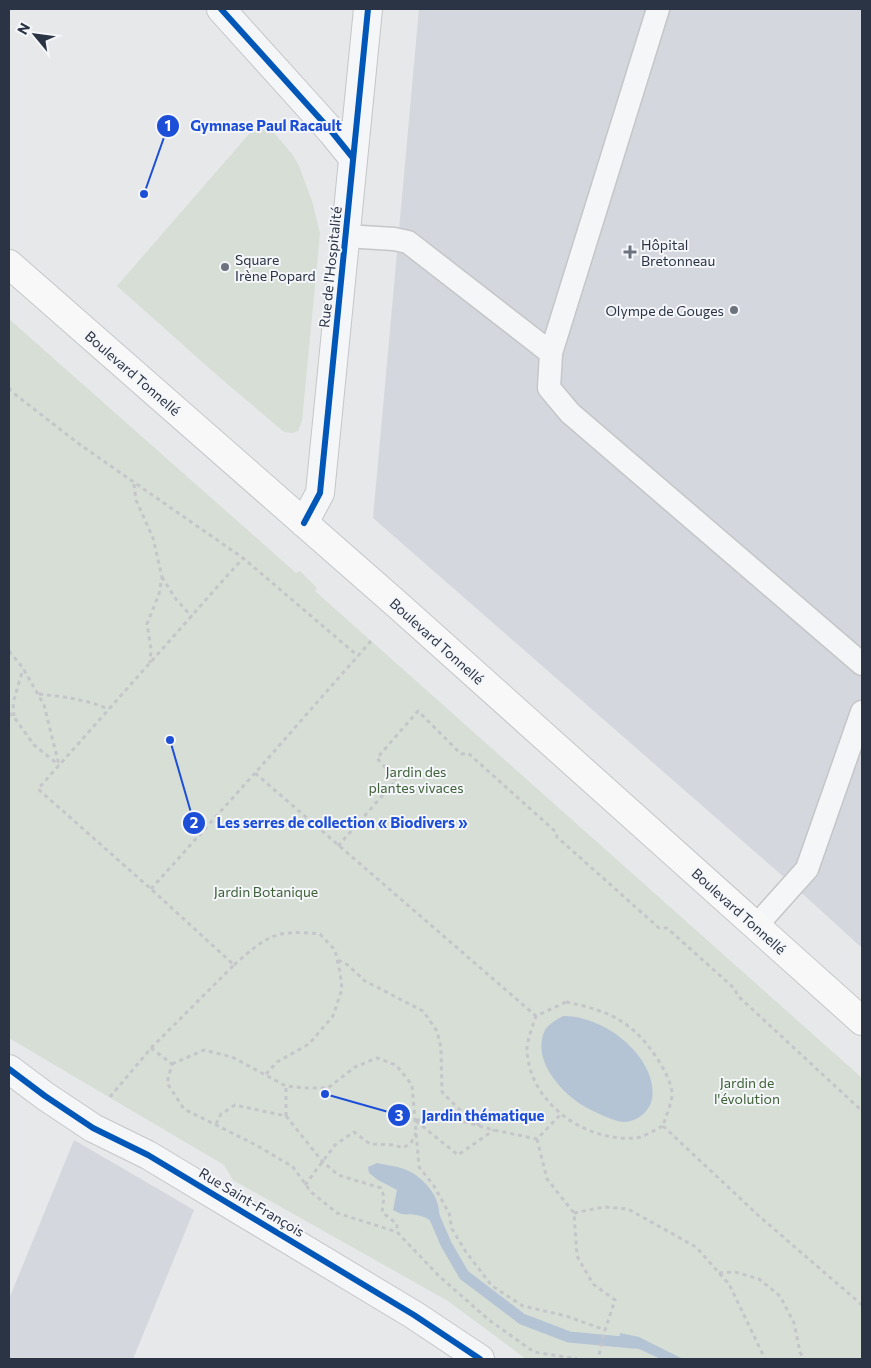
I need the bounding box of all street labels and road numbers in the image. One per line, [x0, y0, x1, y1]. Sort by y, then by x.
street label: Rue de l'Hospitalité [315, 205, 345, 329]
street label: Boulevard Tonnellé [82, 327, 184, 419]
street label: Boulevard Tonnellé [386, 594, 488, 688]
street label: Boulevard Tonnellé [688, 864, 790, 958]
street label: Rue Saint-François [196, 1164, 308, 1240]

